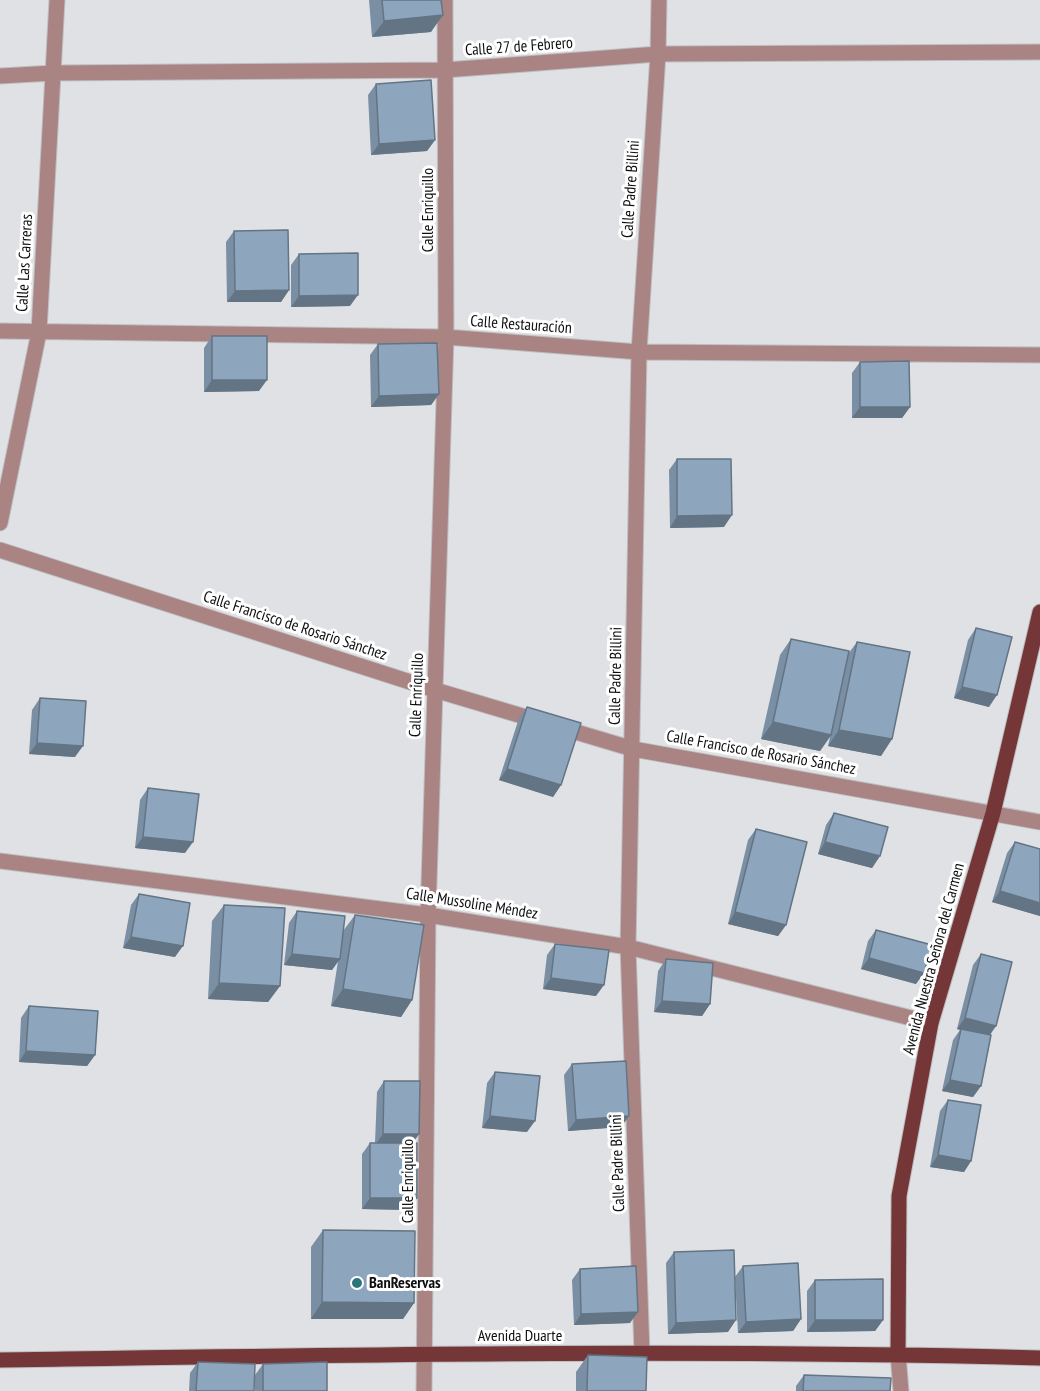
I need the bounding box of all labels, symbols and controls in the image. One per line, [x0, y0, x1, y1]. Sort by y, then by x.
street label: Calle 27 de Febrero [464, 34, 574, 60]
street label: Calle Padre Billini [618, 139, 644, 239]
street label: Calle Enriquillo [418, 168, 438, 252]
street label: Calle Las Carreras [13, 214, 37, 312]
street label: Calle Restauración [470, 312, 572, 338]
street label: Calle Francisco de Rosario Sánchez [201, 587, 389, 665]
street label: Calle Padre Billini [606, 627, 626, 725]
street label: Calle Enriquillo [406, 652, 428, 738]
street label: Calle Francisco de Rosario Sánchez [665, 727, 857, 779]
street label: Avenida Nuestra Señora del Carmen [899, 861, 969, 1057]
street label: Calle Mussoline Méndez [405, 884, 539, 924]
street label: Calle Padre Billini [607, 1114, 629, 1212]
street label: Calle Enriquillo [398, 1139, 418, 1223]
place label: BanReservas [369, 1273, 441, 1293]
marker: BanReservas [350, 1276, 364, 1290]
street label: Avenida Duarte [478, 1326, 562, 1346]

